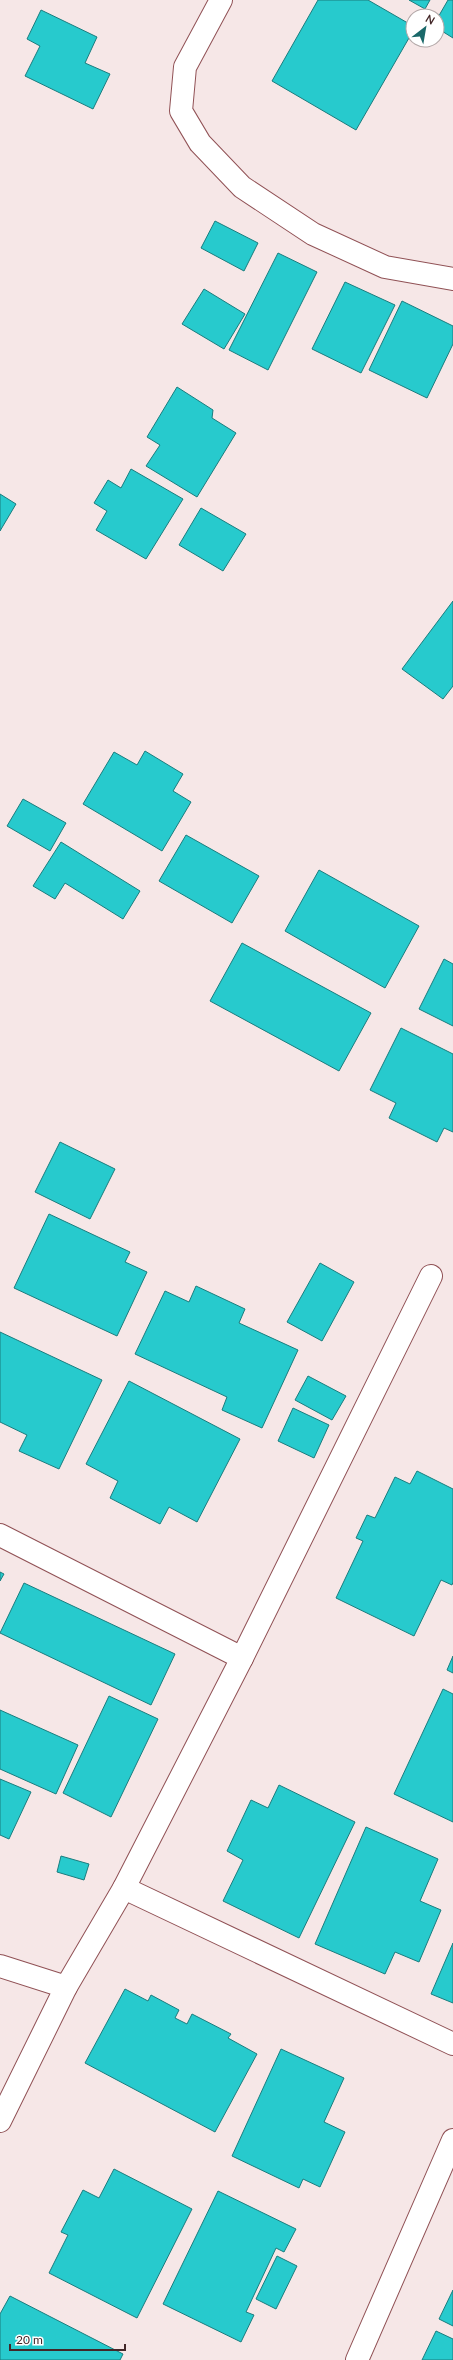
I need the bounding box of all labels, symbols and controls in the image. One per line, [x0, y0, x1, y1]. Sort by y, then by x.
north arrow [405, 8, 445, 48]
text: N [423, 11, 437, 27]
scale bar [10, 2326, 125, 2352]
text: 20 m [16, 2332, 43, 2347]

